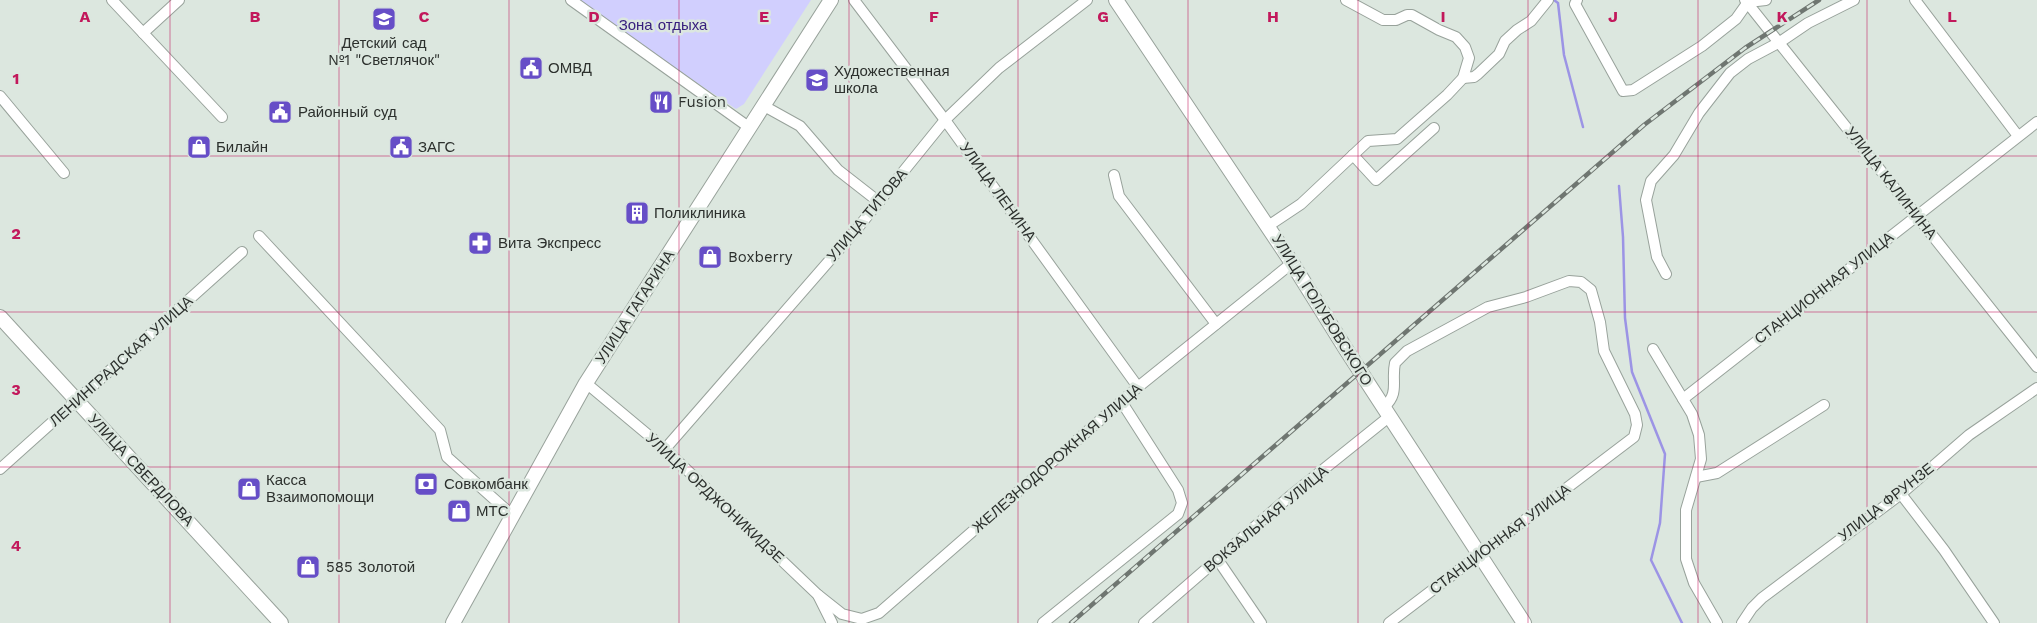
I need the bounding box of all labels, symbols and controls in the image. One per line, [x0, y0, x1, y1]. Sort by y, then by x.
school or university icon: Детский сад №1 "Светлячок" [371, 6, 397, 32]
text: A [80, 7, 91, 26]
text: B [250, 7, 261, 26]
text: C [419, 7, 430, 26]
text: D [588, 7, 600, 26]
text: E [759, 7, 769, 26]
text: F [929, 7, 939, 26]
text: G [1097, 7, 1109, 26]
text: H [1267, 7, 1279, 26]
text: I [1440, 7, 1446, 26]
text: J [1608, 7, 1618, 26]
text: K [1776, 7, 1788, 26]
text: L [1947, 7, 1957, 26]
park label: Зона отдыха [619, 16, 708, 34]
place label: Детский сад №1 "Светлячок" [328, 34, 440, 69]
public building icon: ОМВД [518, 55, 544, 81]
place label: ОМВД [548, 59, 592, 77]
place label: Художественная школа [834, 62, 950, 97]
school or university icon: Художественная школа [804, 67, 830, 93]
text: 1 [13, 69, 19, 88]
restaurant icon: Fusion [648, 89, 674, 115]
place label: Fusion [678, 93, 726, 111]
public building icon: Районный суд [267, 99, 293, 125]
place label: Районный суд [298, 103, 397, 121]
street label: УЛИЦА КАЛИНИНА [1841, 123, 1941, 243]
shop icon: Билайн [186, 134, 212, 160]
public building icon: ЗАГС [388, 134, 414, 160]
place label: Билайн [216, 138, 268, 156]
place label: ЗАГС [418, 138, 456, 156]
street label: УЛИЦА ЛЕНИНА [956, 139, 1040, 245]
street label: УЛИЦА ТИТОВА [823, 165, 911, 265]
building icon: Поликлиника [624, 200, 650, 226]
place label: Поликлиника [654, 204, 746, 222]
text: 2 [11, 224, 21, 243]
street label: СТАНЦИОННАЯ УЛИЦА [1751, 228, 1897, 348]
pharmacy icon: Вита Экспресс [467, 230, 493, 256]
street label: УЛИЦА ГОЛУБОВСКОГО [1268, 231, 1376, 389]
place label: Вита Экспресс [498, 234, 602, 252]
shop icon: Boxberry [697, 244, 723, 270]
street label: УЛИЦА ГАГАРИНА [592, 247, 678, 367]
place label: Boxberry [728, 248, 793, 266]
street label: ЛЕНИНГРАДСКАЯ УЛИЦА [46, 292, 196, 430]
street label: ЖЕЛЕЗНОДОРОЖНАЯ УЛИЦА [969, 379, 1145, 537]
text: 3 [11, 380, 21, 399]
street label: УЛИЦА СВЕРДЛОВА [84, 410, 198, 530]
street label: УЛИЦА ОРДЖОНИКИДЗЕ [642, 429, 788, 567]
street label: УЛИЦА ФРУНЗЕ [1835, 459, 1937, 545]
street label: ВОКЗАЛЬНАЯ УЛИЦА [1200, 462, 1332, 576]
place label: Касса Взаимопомощи [266, 471, 374, 506]
bank icon: Совкомбанк [413, 471, 439, 497]
place label: Совкомбанк [444, 475, 528, 493]
shop icon: Касса Взаимопомощи [236, 476, 262, 502]
street label: СТАНЦИОННАЯ УЛИЦА [1426, 480, 1574, 598]
shop icon: МТС [446, 498, 472, 524]
place label: МТС [476, 502, 509, 520]
text: 4 [11, 536, 21, 555]
shop icon: 585 Золотой [295, 554, 321, 580]
place label: 585 Золотой [326, 558, 415, 576]

